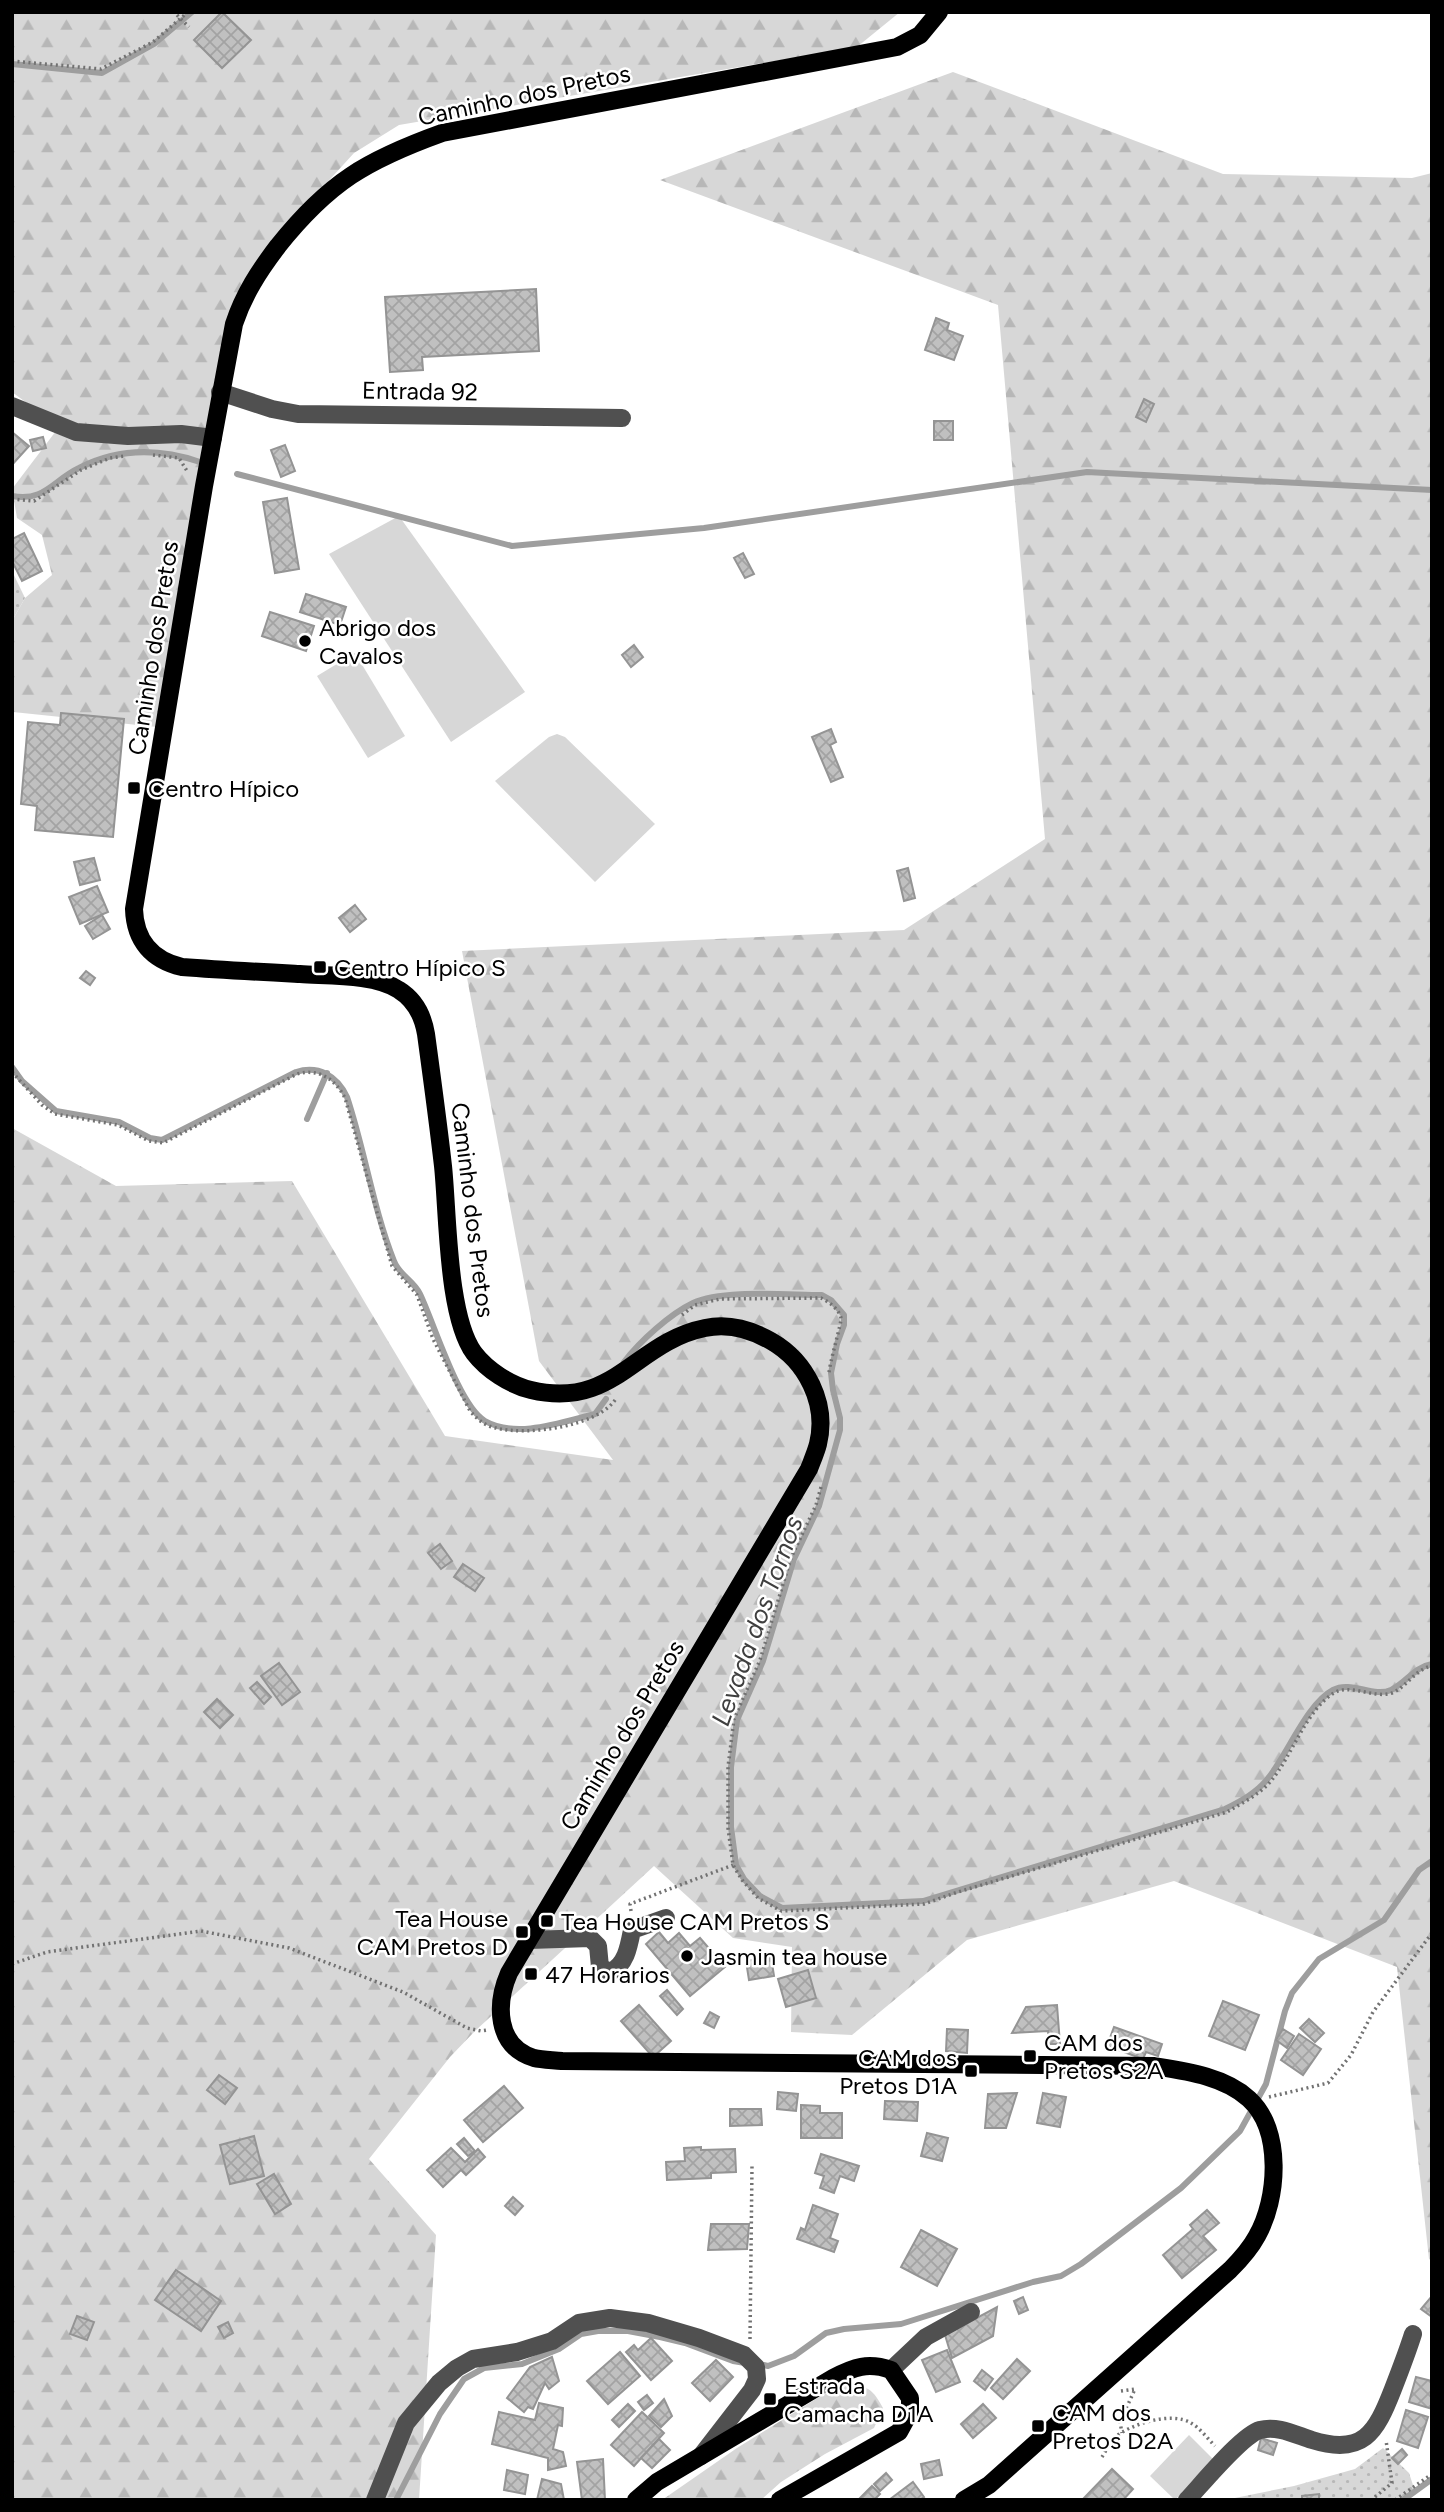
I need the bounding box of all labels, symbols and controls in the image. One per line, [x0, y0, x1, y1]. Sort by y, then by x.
street label: Caminho dos Pretos [415, 58, 633, 132]
street label: Entrada 92 [362, 375, 478, 407]
street label: Caminho dos Pretos [122, 539, 184, 757]
place label: Abrigo dos Cavalos [319, 613, 436, 670]
marker: Abrigo dos Cavalos [297, 633, 313, 649]
place label: Centro Hípico [148, 774, 299, 803]
marker: Centro Hípico [126, 780, 142, 796]
place label: Centro Hípico S [334, 953, 506, 982]
marker: Centro Hípico S [312, 959, 328, 975]
street label: Caminho dos Pretos [445, 1101, 501, 1319]
water label: Levada dos Tornos [704, 1512, 810, 1730]
street label: Caminho dos Pretos [554, 1635, 690, 1835]
place label: Tea House CAM Pretos D [357, 1904, 508, 1961]
place label: Tea House CAM Pretos S [561, 1907, 829, 1936]
marker: Tea House CAM Pretos S [539, 1913, 555, 1929]
marker: Tea House CAM Pretos D [514, 1924, 530, 1940]
place label: Jasmin tea house [701, 1942, 887, 1971]
marker: Jasmin tea house [679, 1948, 695, 1964]
place label: 47 Horarios [545, 1960, 670, 1989]
marker: 47 Horarios [523, 1966, 539, 1982]
place label: CAM dos Pretos S2A [1044, 2028, 1164, 2085]
place label: CAM dos Pretos D1A [839, 2043, 958, 2100]
marker: CAM dos Pretos S2A [1022, 2048, 1038, 2064]
marker: CAM dos Pretos D1A [963, 2063, 979, 2079]
place label: Estrada Camacha D1A [784, 2371, 934, 2428]
marker: Estrada Camacha D1A [762, 2391, 778, 2407]
place label: CAM dos Pretos D2A [1052, 2398, 1174, 2455]
marker: CAM dos Pretos D2A [1030, 2418, 1046, 2434]

